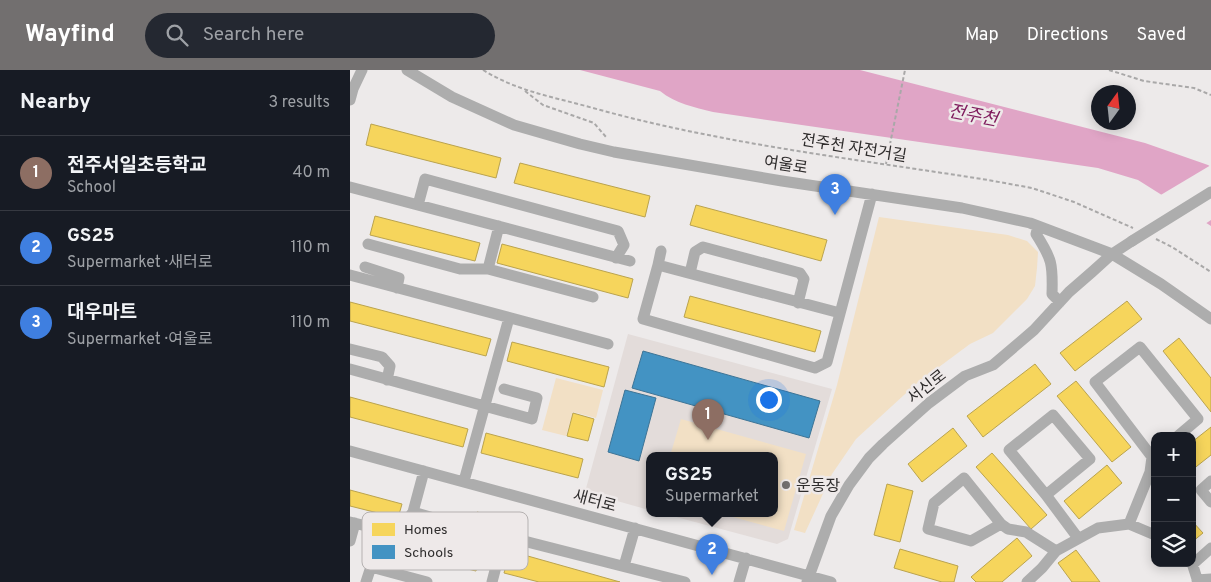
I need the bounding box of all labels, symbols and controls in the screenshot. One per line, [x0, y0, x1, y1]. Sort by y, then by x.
search box [145, 13, 495, 58]
text: Wayfind [25, 20, 115, 50]
icon: search [163, 21, 191, 49]
text: Search here [203, 23, 304, 47]
text: Map [965, 24, 999, 47]
text: Directions [1027, 24, 1109, 47]
text: Saved [1137, 24, 1186, 47]
north arrow [1091, 85, 1136, 130]
text: Nearby [20, 89, 91, 116]
text: 3 results [268, 93, 330, 113]
water label: 전주천 [946, 100, 1002, 133]
street label: 전주천 자전거길 [799, 131, 908, 167]
street label: 여울로 [762, 153, 809, 179]
text: 전주서일초등학교 [67, 154, 207, 178]
text: 1 [33, 163, 39, 183]
text: 40 m [292, 163, 330, 183]
pin: 3 [819, 174, 851, 215]
text: School [67, 178, 116, 198]
text: GS25 [67, 224, 115, 248]
text: 2 [31, 238, 41, 258]
text: 110 m [290, 238, 330, 258]
text: Supermarket · 새터로 [67, 253, 213, 273]
text: 대우마트 [67, 301, 137, 325]
text: 3 [31, 313, 41, 333]
text: 110 m [290, 313, 330, 333]
text: Supermarket · 여울로 [67, 330, 213, 350]
street label: 서신로 [904, 366, 951, 409]
your location [756, 387, 782, 413]
pin: 1 [692, 399, 724, 440]
map controls [1151, 432, 1196, 567]
button: + [1151, 432, 1196, 477]
popup [646, 452, 778, 517]
text: GS25 [665, 463, 713, 487]
place label: 운동장 [796, 477, 840, 497]
button: − [1151, 477, 1196, 522]
marker: 운동장 [780, 479, 792, 491]
street label: 새터로 [571, 487, 619, 517]
text: Supermarket [665, 487, 759, 507]
legend [362, 512, 528, 570]
text: Homes [404, 522, 448, 539]
button: layers [1151, 522, 1196, 567]
pin: 2 [696, 534, 728, 575]
text: Schools [404, 545, 453, 562]

